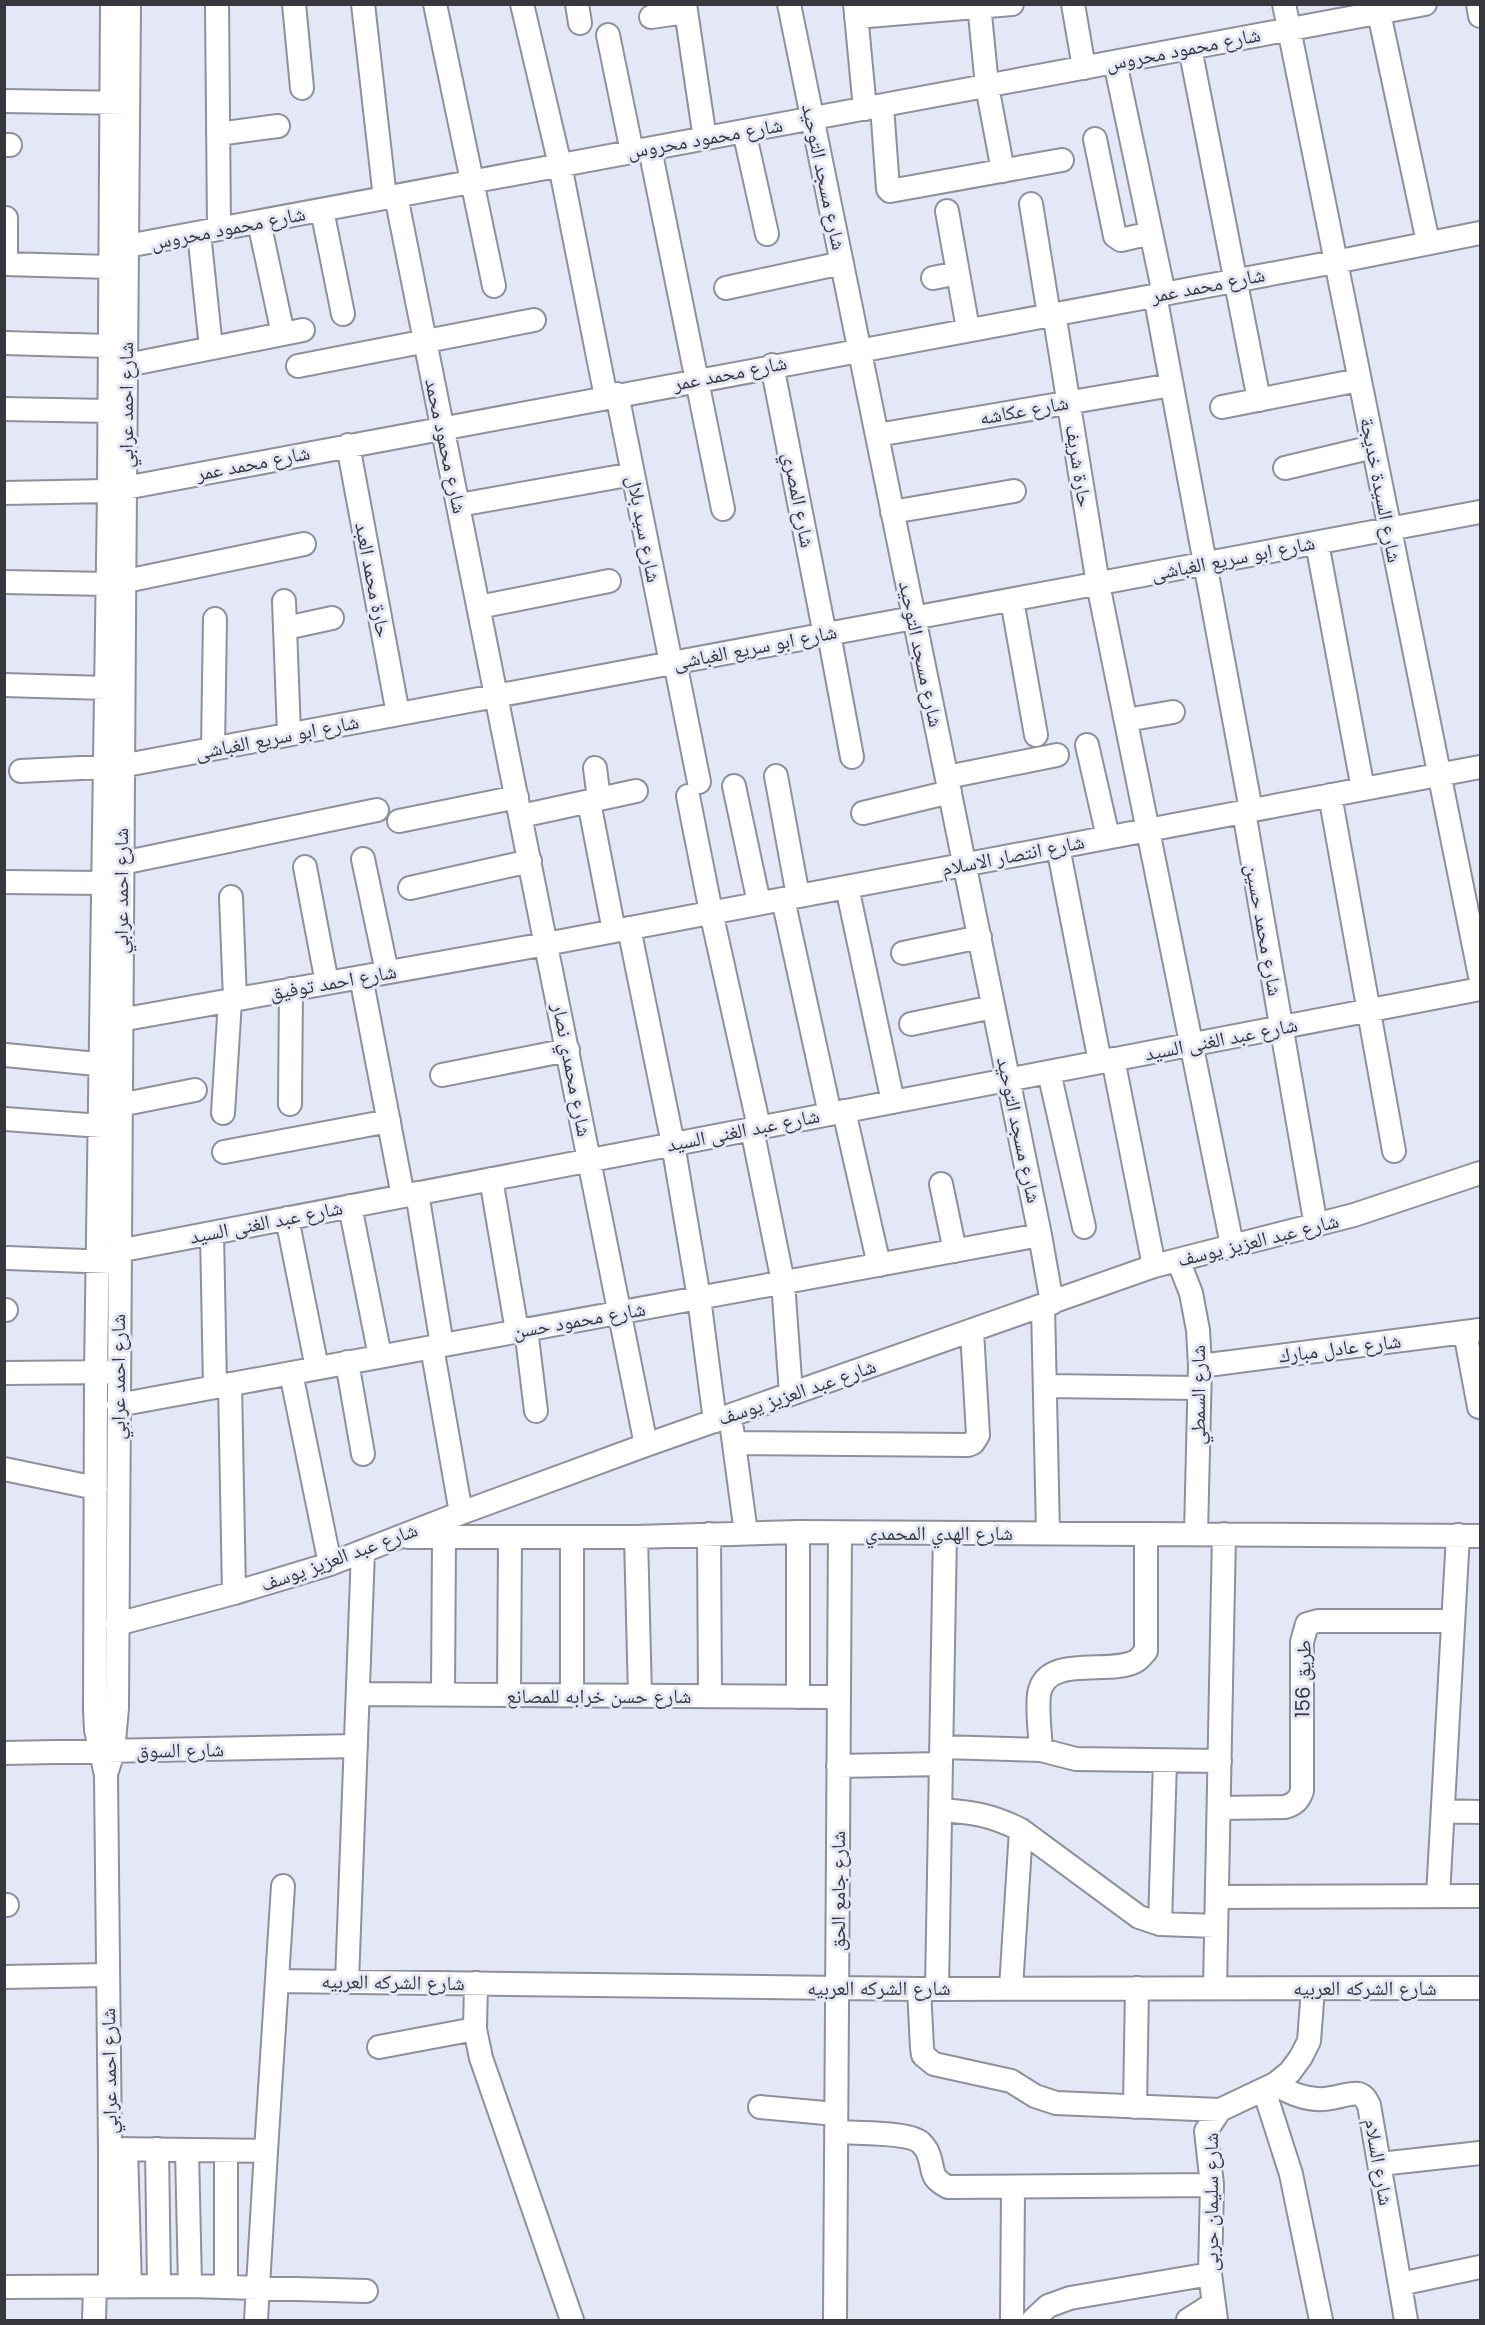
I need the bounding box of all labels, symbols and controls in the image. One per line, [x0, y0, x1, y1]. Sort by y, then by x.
street label: شارع محمود محروس [1103, 20, 1263, 78]
street label: شارع مسجد التوحيد [795, 101, 853, 253]
street label: شارع محمود محروس [625, 111, 785, 165]
street label: شارع محمود محروس [148, 199, 308, 257]
street label: شارع محمد عمر [1148, 260, 1267, 310]
street label: شارع احمد عرابي [112, 342, 142, 468]
street label: شارع محمد عمر [670, 348, 789, 398]
street label: شارع محمود محمد [418, 376, 474, 516]
street label: شارع عكاشه [977, 388, 1071, 432]
street label: شارع السيدة خديجة [1353, 415, 1409, 565]
street label: حارة شريف [1059, 423, 1099, 510]
street label: شارع محمد عمر [193, 438, 312, 488]
street label: شارع المصري [774, 450, 822, 550]
street label: شارع سيد بلال [620, 473, 668, 585]
street label: حارة محمد العبد [348, 520, 398, 640]
street label: شارع ابو سريع الغباشى [1149, 528, 1317, 588]
street label: شارع مسجد التوحيد [892, 578, 950, 730]
street label: شارع ابو سريع الغباشى [671, 617, 839, 677]
street label: شارع ابو سريع الغباشى [193, 707, 361, 767]
street label: شارع انتصار الاسلام [939, 827, 1087, 883]
street label: شارع احمد عرابي [107, 828, 137, 954]
street label: شارع محمد حسين [1239, 862, 1289, 998]
street label: شارع احمد توفيق [267, 957, 399, 1007]
street label: شارع محمدي نصار [543, 1000, 599, 1139]
street label: شارع عبد الغنى السيد [1142, 1010, 1300, 1068]
street label: شارع مسجد التوحيد [990, 1054, 1048, 1206]
street label: شارع عبد الغنى السيد [664, 1101, 822, 1159]
street label: شارع عبد الغنى السيد [187, 1193, 345, 1251]
street label: شارع عبد العزيز يوسف [1174, 1206, 1342, 1274]
street label: شارع محمود حسن [510, 1295, 648, 1345]
street label: شارع احمد عرابي [104, 1314, 134, 1440]
street label: شارع عادل مبارك [1277, 1327, 1403, 1369]
street label: شارع السمطي [1184, 1345, 1214, 1445]
street label: شارع عبد العزيز يوسف [714, 1352, 880, 1432]
street label: شارع عبد العزيز يوسف [256, 1516, 422, 1598]
street label: شارع الهدي المحمدي [865, 1519, 1013, 1549]
street label: طريق 156 [1288, 1640, 1318, 1718]
street label: شارع حسن خرابه للمصانع [507, 1682, 691, 1710]
street label: شارع السوق [136, 1735, 224, 1765]
street label: شارع جامع الحق [824, 1831, 852, 1951]
street label: شارع الشركه العربيه [321, 1967, 465, 1997]
street label: شارع الشركه العربيه [807, 1974, 951, 2002]
street label: شارع الشركه العربيه [1293, 1974, 1437, 2002]
street label: شارع احمد عرابي [94, 2008, 126, 2134]
street label: شارع السلام [1358, 2116, 1400, 2208]
street label: شارع سليمان حربى [1197, 2132, 1225, 2272]

